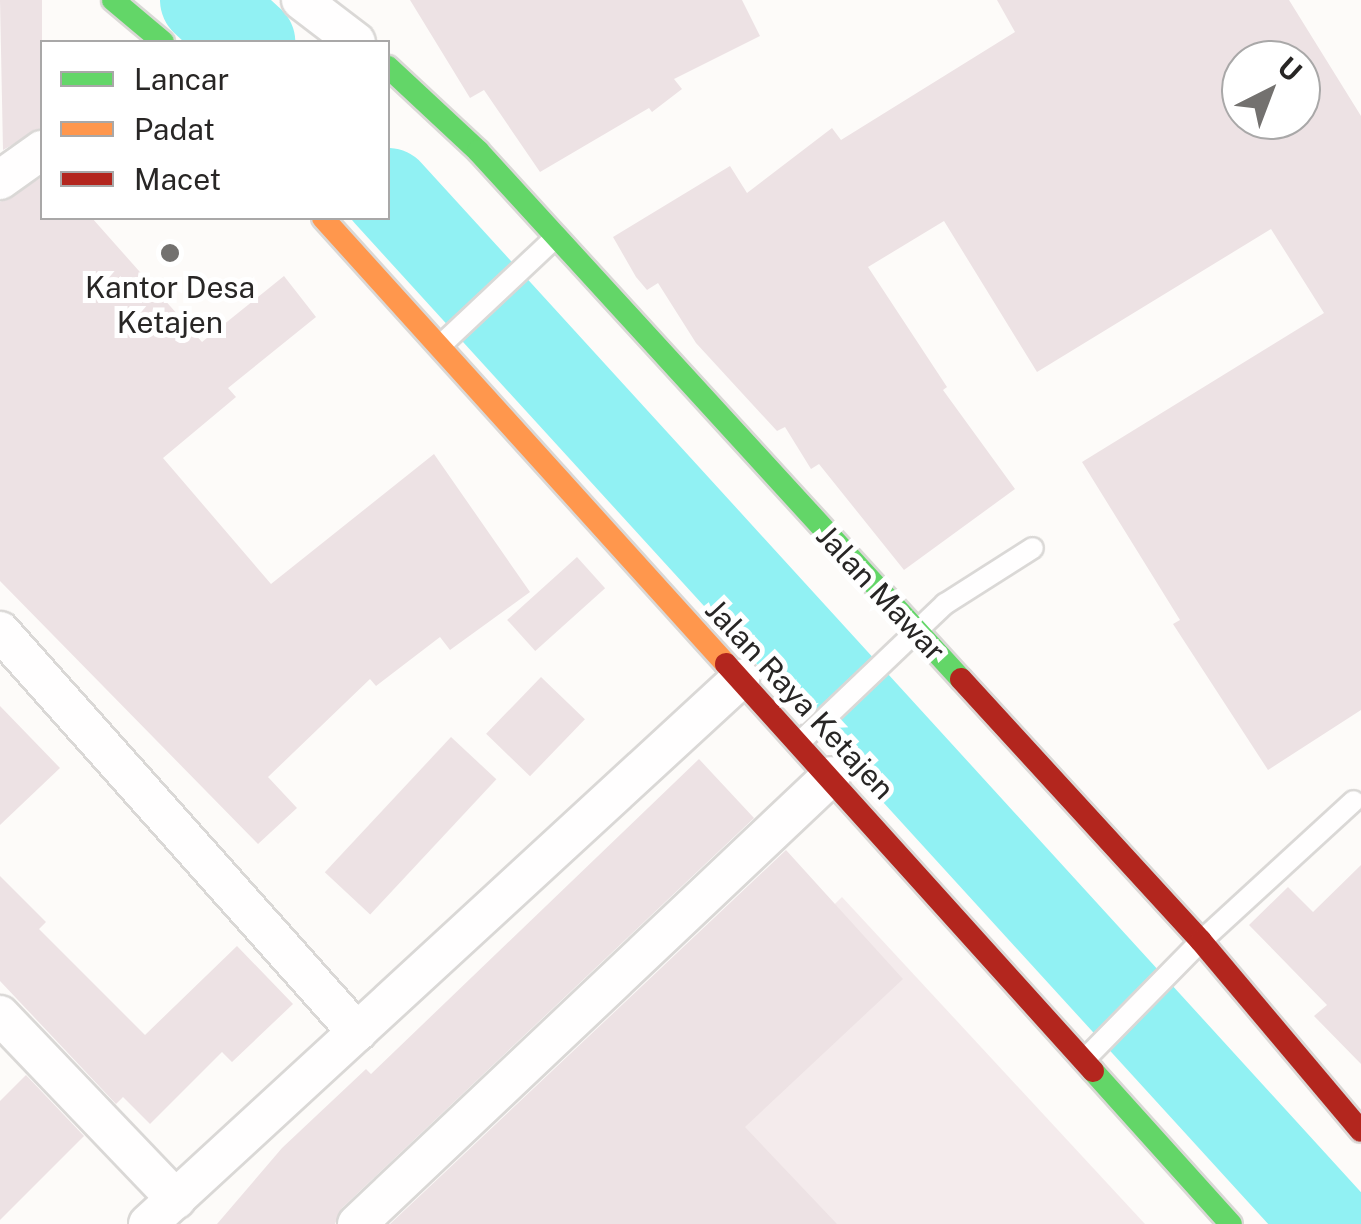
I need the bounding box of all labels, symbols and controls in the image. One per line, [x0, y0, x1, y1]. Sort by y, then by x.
legend [40, 40, 390, 220]
north arrow [1221, 40, 1321, 140]
text: U [1271, 50, 1309, 88]
text: Lancar [134, 61, 229, 97]
text: Padat [134, 111, 215, 147]
text: Macet [134, 161, 221, 197]
marker: Kantor Desa Ketajen [159, 242, 181, 264]
place label: Kantor Desa Ketajen [85, 269, 255, 340]
street label: Jalan Mawar [809, 518, 953, 668]
street label: Jalan Raya Ketajen [698, 592, 902, 806]

